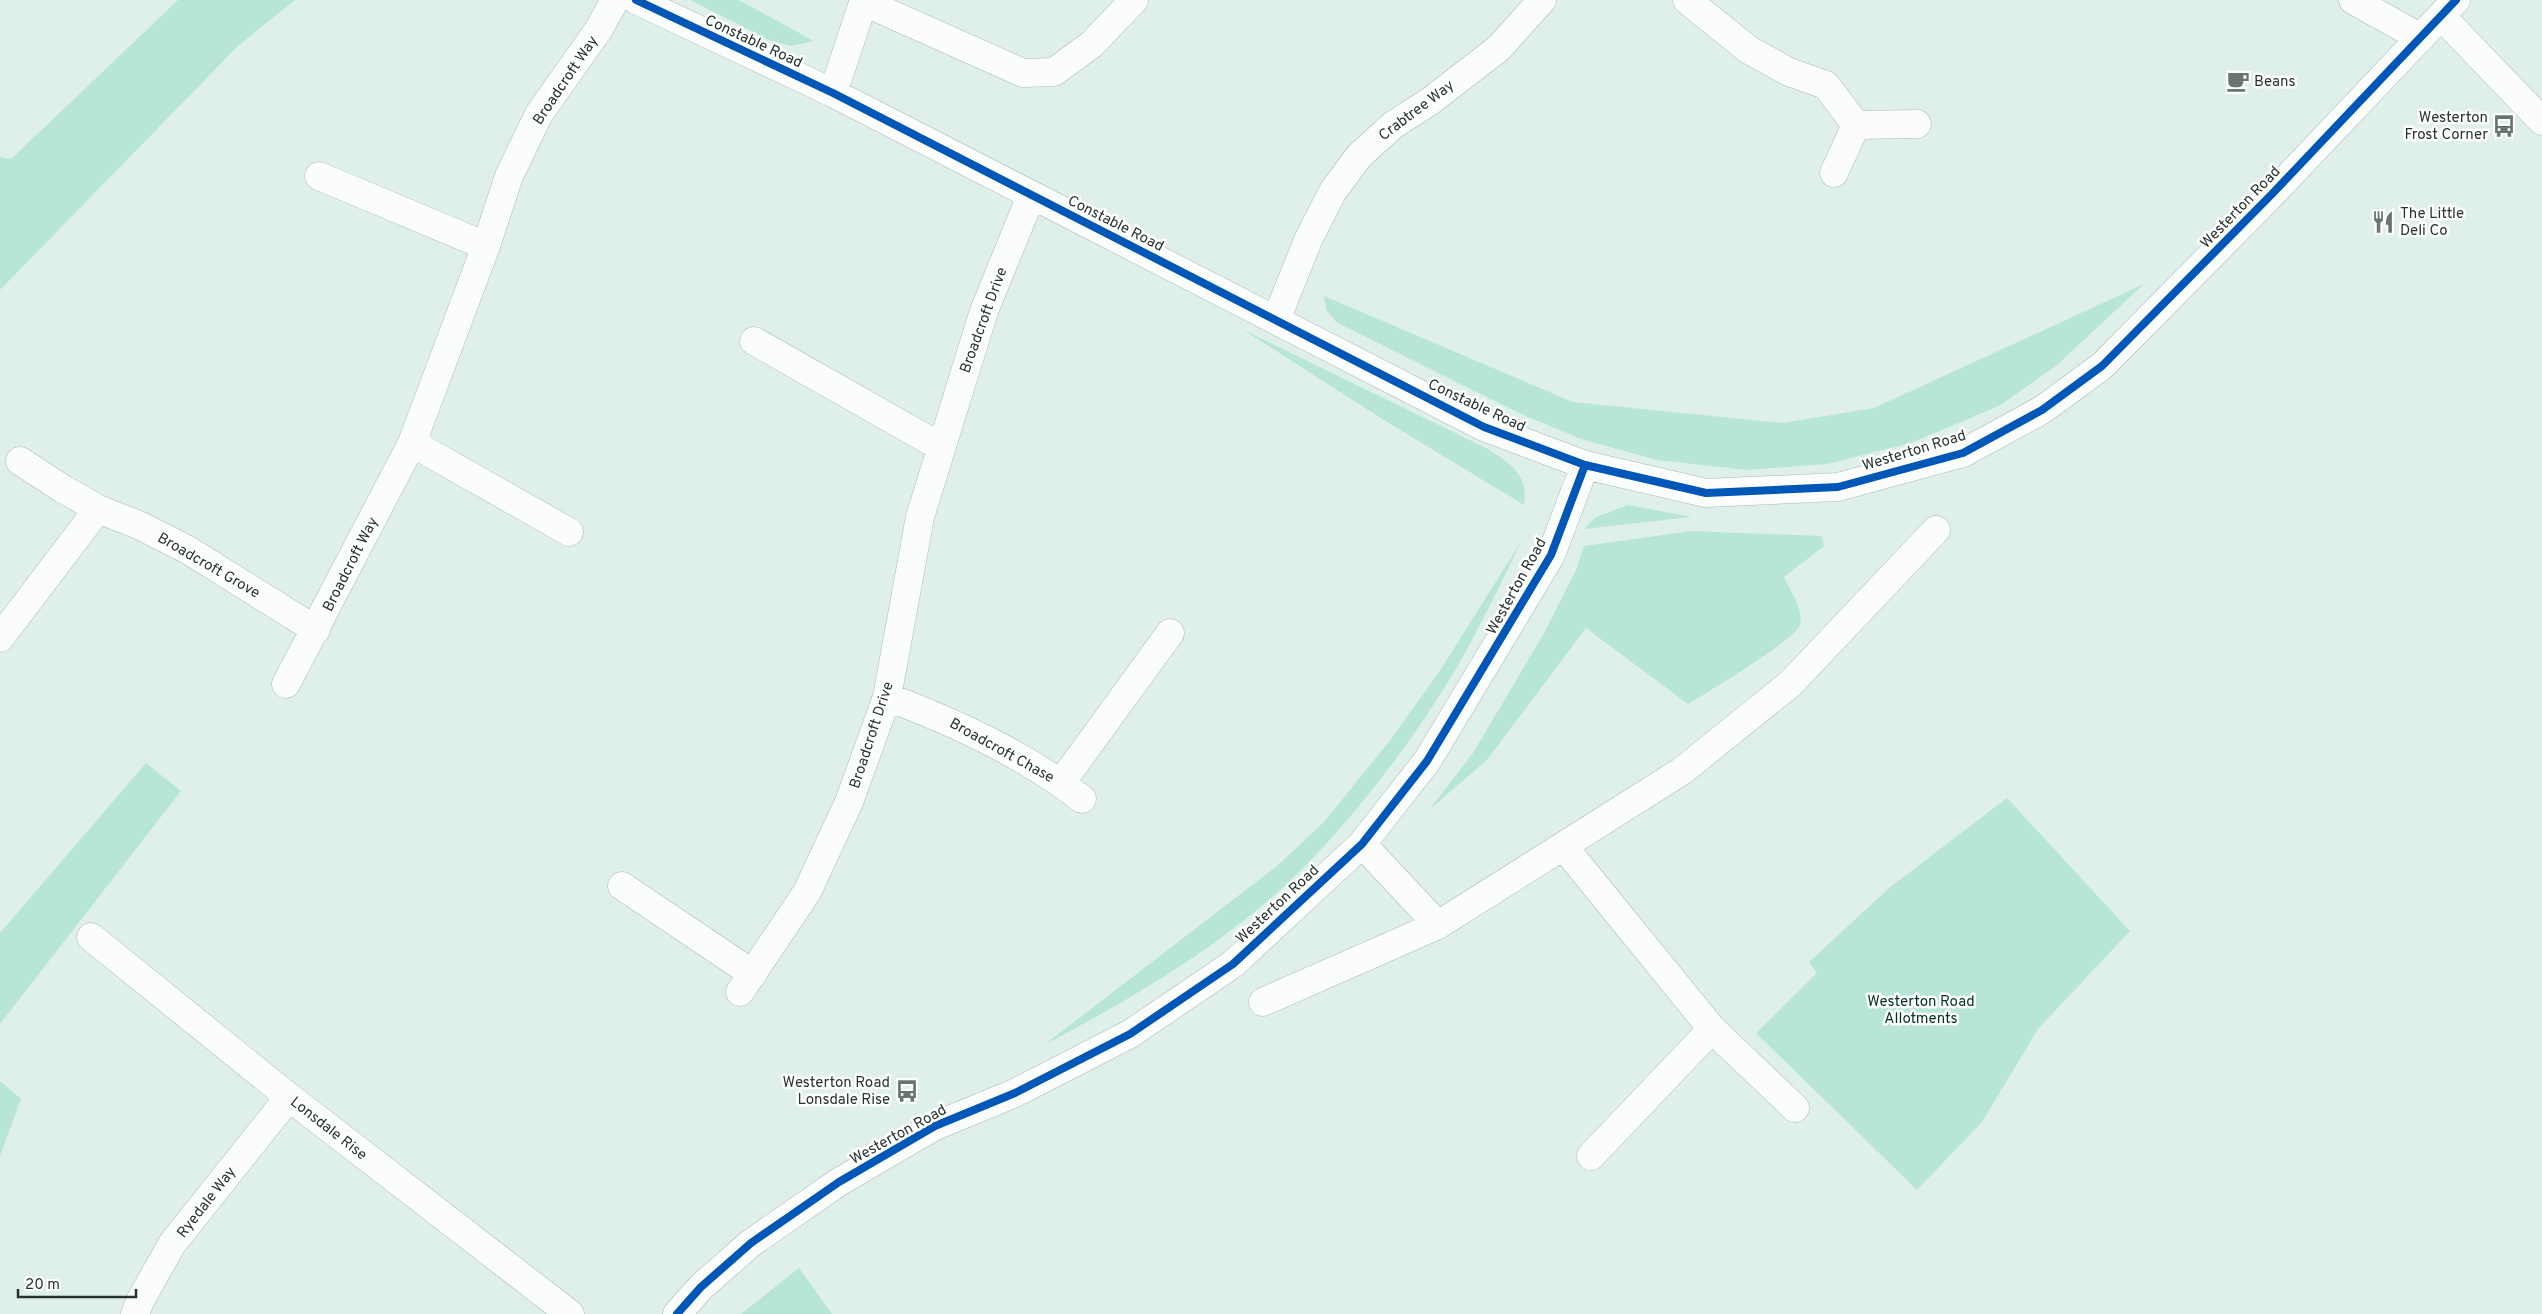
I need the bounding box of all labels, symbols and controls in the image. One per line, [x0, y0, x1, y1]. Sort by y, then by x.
street label: Constable Road [702, 11, 805, 73]
street label: Broadcroft Way [529, 32, 603, 129]
cafe icon: Beans [2225, 68, 2251, 94]
place label: Beans [2254, 73, 2296, 92]
street label: Crabtree Way [1375, 77, 1458, 146]
place label: Westerton Frost Corner [2404, 109, 2488, 145]
bus stop icon: Westerton Frost Corner [2491, 113, 2517, 139]
street label: Westerton Road [2197, 163, 2285, 253]
street label: Constable Road [1064, 192, 1167, 257]
place label: The Little Deli Co [2400, 205, 2464, 241]
restaurant icon: The Little Deli Co [2370, 209, 2396, 235]
street label: Broadcroft Drive [956, 265, 1012, 376]
street label: Constable Road [1425, 375, 1528, 437]
street label: Westerton Road [1860, 427, 1969, 476]
street label: Broadcroft Way [319, 514, 383, 615]
street label: Broadcroft Grove [153, 529, 263, 603]
street label: Westerton Road [1483, 535, 1552, 638]
street label: Broadcroft Drive [846, 679, 899, 791]
street label: Broadcroft Chase [945, 715, 1057, 788]
street label: Westerton Road [1232, 862, 1324, 949]
park label: Westerton Road Allotments [1867, 993, 1975, 1029]
place label: Westerton Road Lonsdale Rise [783, 1074, 890, 1110]
bus stop icon: Westerton Road Lonsdale Rise [894, 1078, 920, 1104]
street label: Lonsdale Rise [286, 1093, 370, 1165]
street label: Westerton Road [847, 1101, 950, 1170]
street label: Ryedale Way [173, 1163, 241, 1242]
scale bar [18, 1266, 135, 1298]
text: 20 m [25, 1276, 60, 1295]

